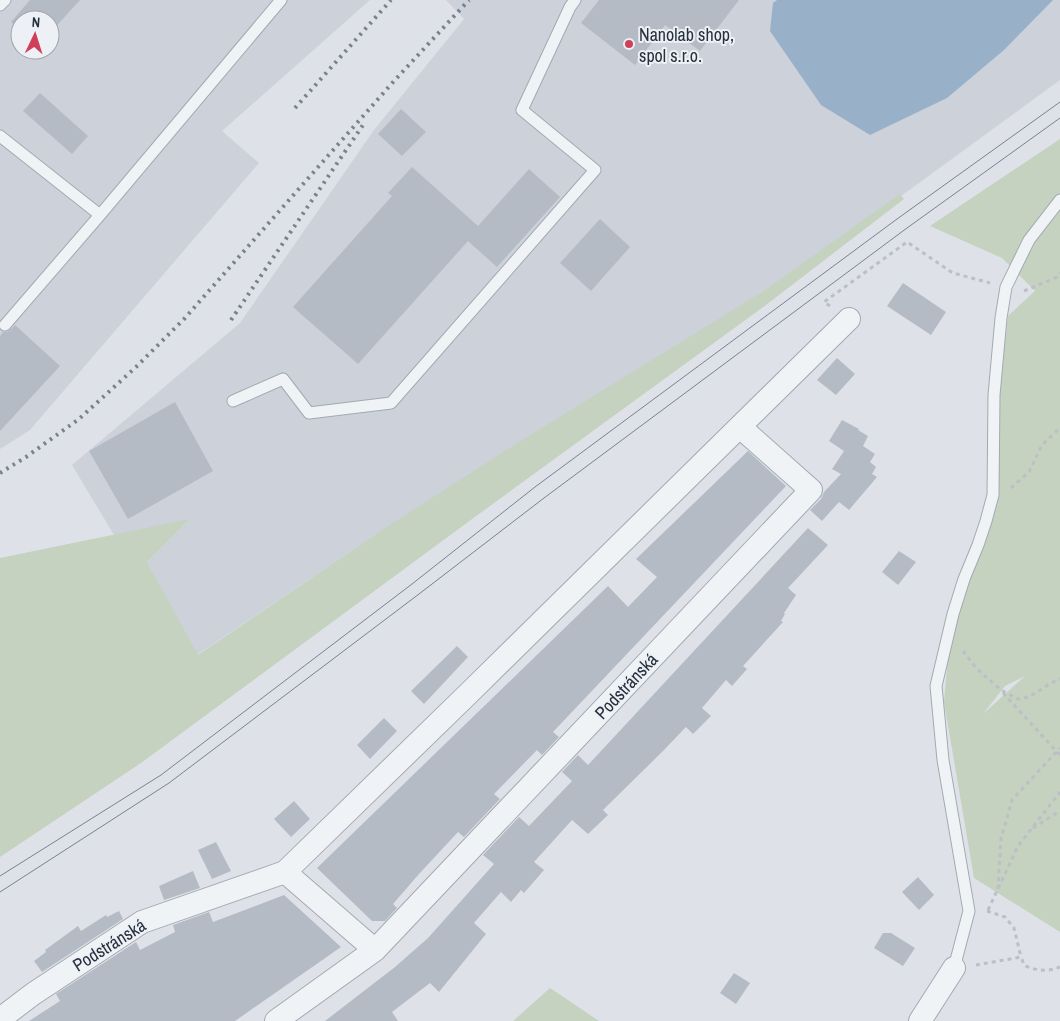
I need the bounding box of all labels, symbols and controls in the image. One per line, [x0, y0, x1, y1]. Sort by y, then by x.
north arrow [10, 10, 60, 60]
text: N [31, 13, 41, 31]
place label: Nanolab shop, spol s.r.o. [639, 22, 734, 68]
marker: Nanolab shop, spol s.r.o. [623, 38, 635, 50]
street label: Podstránská [589, 647, 663, 725]
street label: Podstránská [68, 913, 150, 977]

